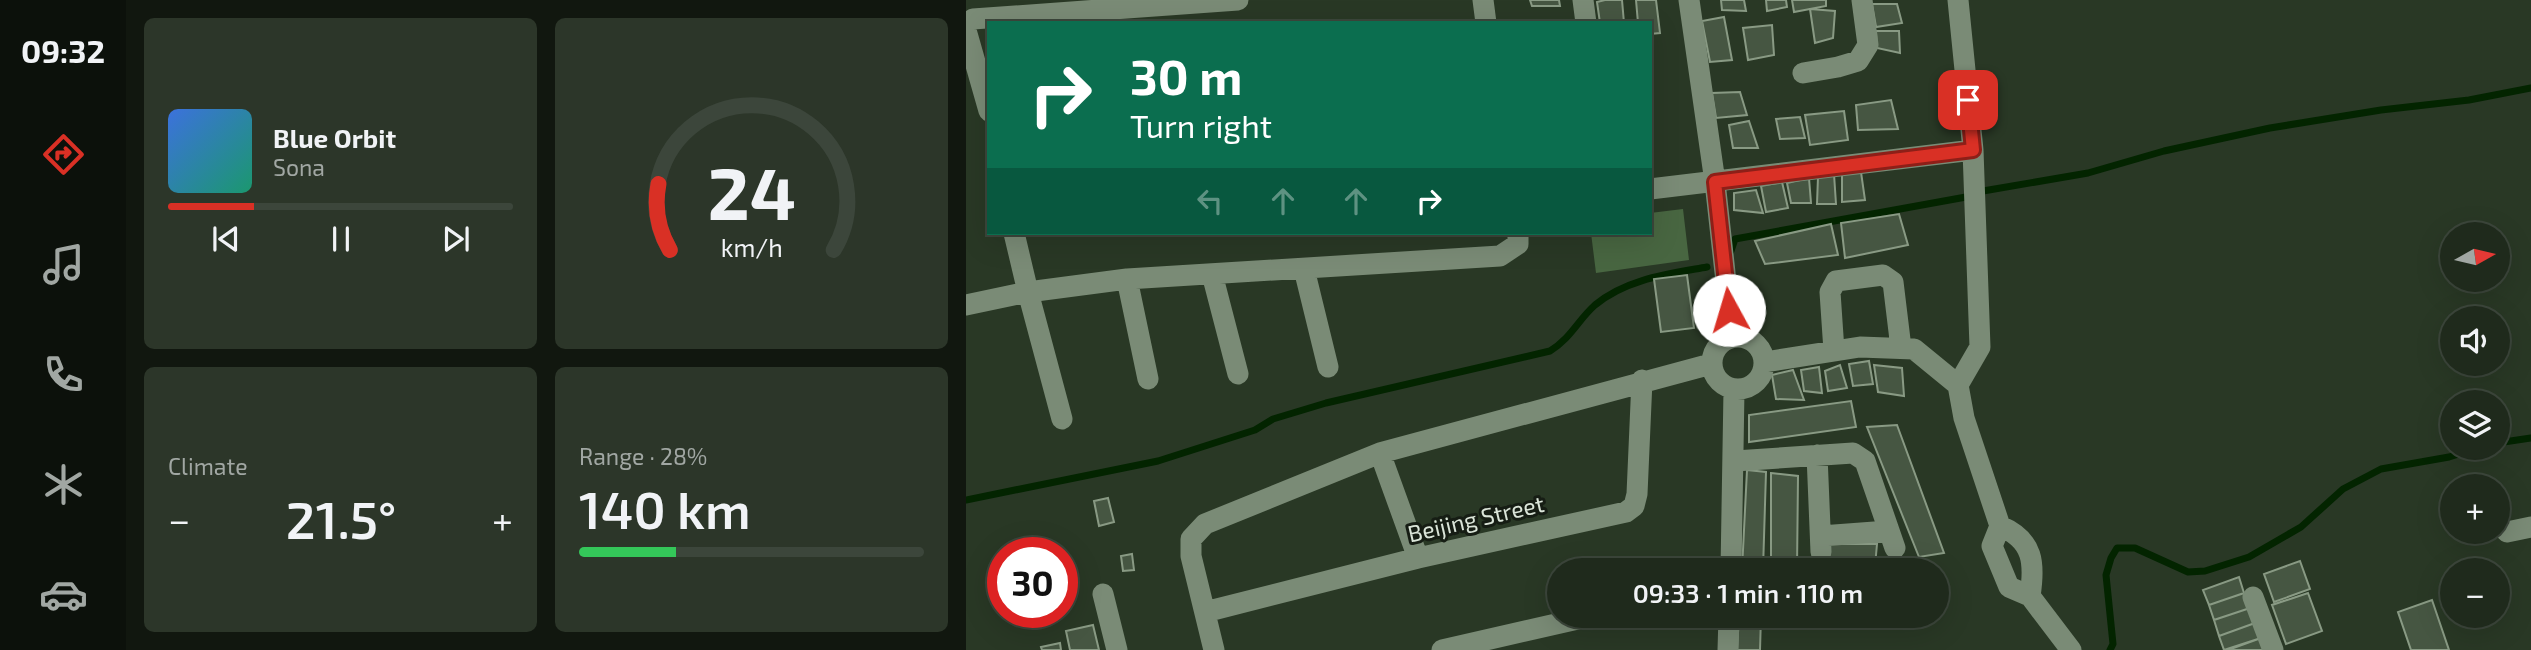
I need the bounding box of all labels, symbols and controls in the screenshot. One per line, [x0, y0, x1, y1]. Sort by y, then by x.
text: 09:32 [21, 31, 105, 69]
text: 30 m [1130, 46, 1242, 105]
icon: right [1015, 49, 1106, 140]
pin [1938, 70, 1998, 130]
icon: arrive [1949, 81, 1987, 119]
text: Turn right [1130, 106, 1272, 144]
text: Blue Orbit [273, 122, 396, 153]
icon: directions [39, 130, 88, 179]
text: 24 [707, 147, 796, 235]
text: Sona [273, 153, 325, 181]
icon: left [1191, 182, 1229, 220]
icon: ahead [1264, 182, 1302, 220]
icon: ahead [1337, 182, 1375, 220]
icon: right [1410, 182, 1448, 220]
icon: previous [207, 220, 245, 258]
icon: pause [322, 220, 360, 258]
icon: next [437, 220, 475, 258]
north arrow [2440, 222, 2510, 292]
map controls [2440, 222, 2510, 628]
text: km/h [720, 232, 783, 262]
icon: music [39, 240, 88, 289]
position arrow [1692, 273, 1766, 347]
button: sound [2440, 306, 2510, 376]
icon: phone [39, 350, 88, 399]
button: layers [2440, 390, 2510, 460]
text: Range · 28% [579, 442, 707, 470]
text: Climate [168, 452, 248, 480]
icon: climate [39, 460, 88, 509]
button: + [2440, 474, 2510, 544]
text: 140 km [579, 477, 751, 539]
text: 21.5° [286, 487, 396, 549]
street label: Beijing Street [1405, 489, 1547, 547]
text: − [168, 496, 190, 542]
text: + [492, 496, 513, 542]
speed limit sign: 30 [987, 537, 1078, 628]
button: − [2440, 558, 2510, 628]
icon: car [39, 570, 88, 619]
text: 09:33 · 1 min · 110 m [1633, 577, 1863, 608]

